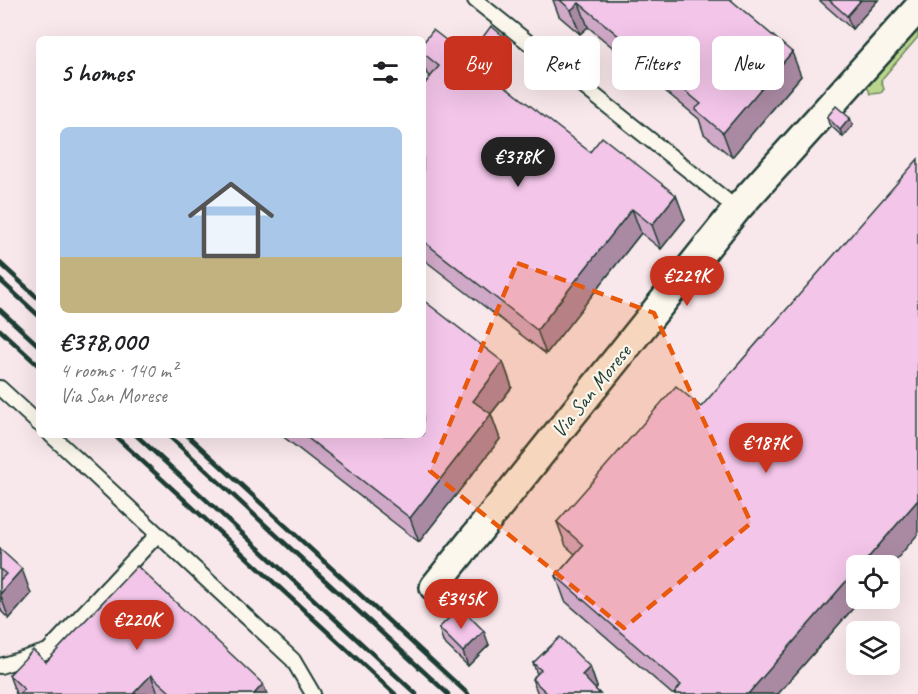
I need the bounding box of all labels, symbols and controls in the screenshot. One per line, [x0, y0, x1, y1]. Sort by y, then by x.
chip: Buy [444, 36, 512, 90]
chip: Rent [524, 36, 600, 90]
chip: Filters [612, 36, 700, 90]
chip: New [712, 36, 784, 90]
text: 5 homes [60, 56, 133, 89]
icon: filters [369, 56, 402, 89]
pin: €378K [476, 137, 560, 188]
text: €378K [495, 144, 541, 169]
icon: home [177, 166, 285, 274]
pin: €229K [645, 256, 729, 307]
text: €229K [664, 263, 710, 288]
text: €378,000 [60, 325, 147, 358]
street label: Via San Morese [546, 338, 637, 443]
text: 4 rooms · 140 m² [60, 358, 177, 383]
text: Via San Morese [60, 383, 167, 408]
pin: €187K [724, 423, 808, 474]
text: €187K [743, 430, 789, 455]
map controls [846, 555, 900, 675]
button: locate [846, 555, 900, 609]
pin: €345K [419, 579, 503, 630]
text: €345K [438, 586, 484, 611]
pin: €220K [95, 600, 179, 651]
text: €220K [114, 607, 160, 632]
button: layers [846, 621, 900, 675]

